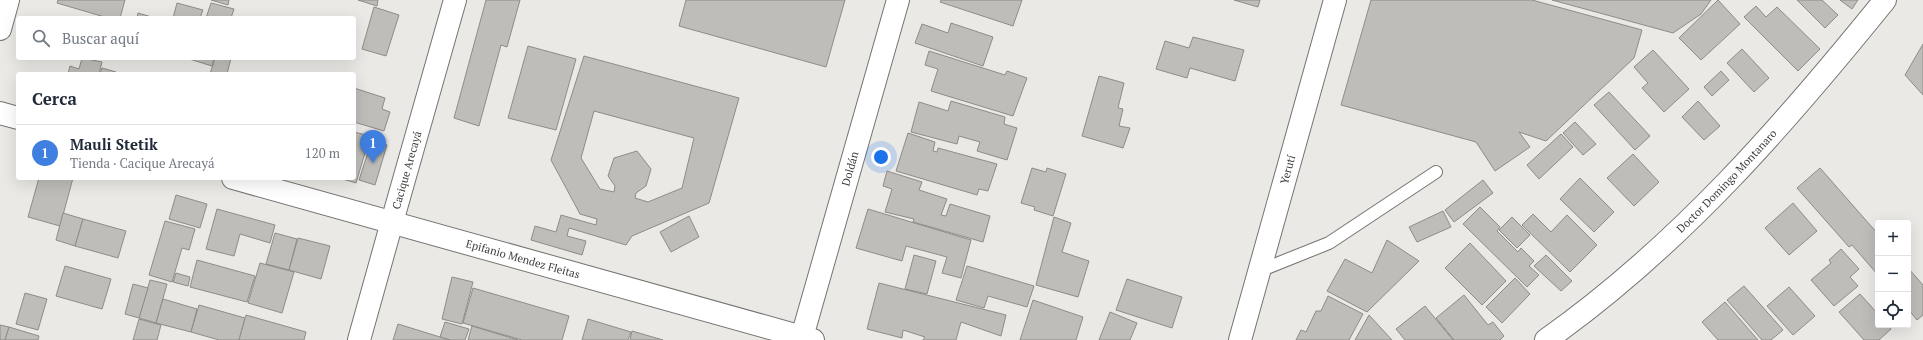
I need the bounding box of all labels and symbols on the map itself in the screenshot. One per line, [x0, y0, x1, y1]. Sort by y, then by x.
street label: Doctor Domingo Montanaro [1674, 126, 1780, 236]
street label: Cacique Arecayá [389, 129, 425, 211]
pin: 1 [360, 130, 386, 163]
your location [871, 147, 891, 167]
street label: Doldán [838, 149, 862, 188]
street label: Yerutí [1277, 153, 1299, 186]
street label: Epifanio Mendez Fleitas [464, 236, 582, 282]

